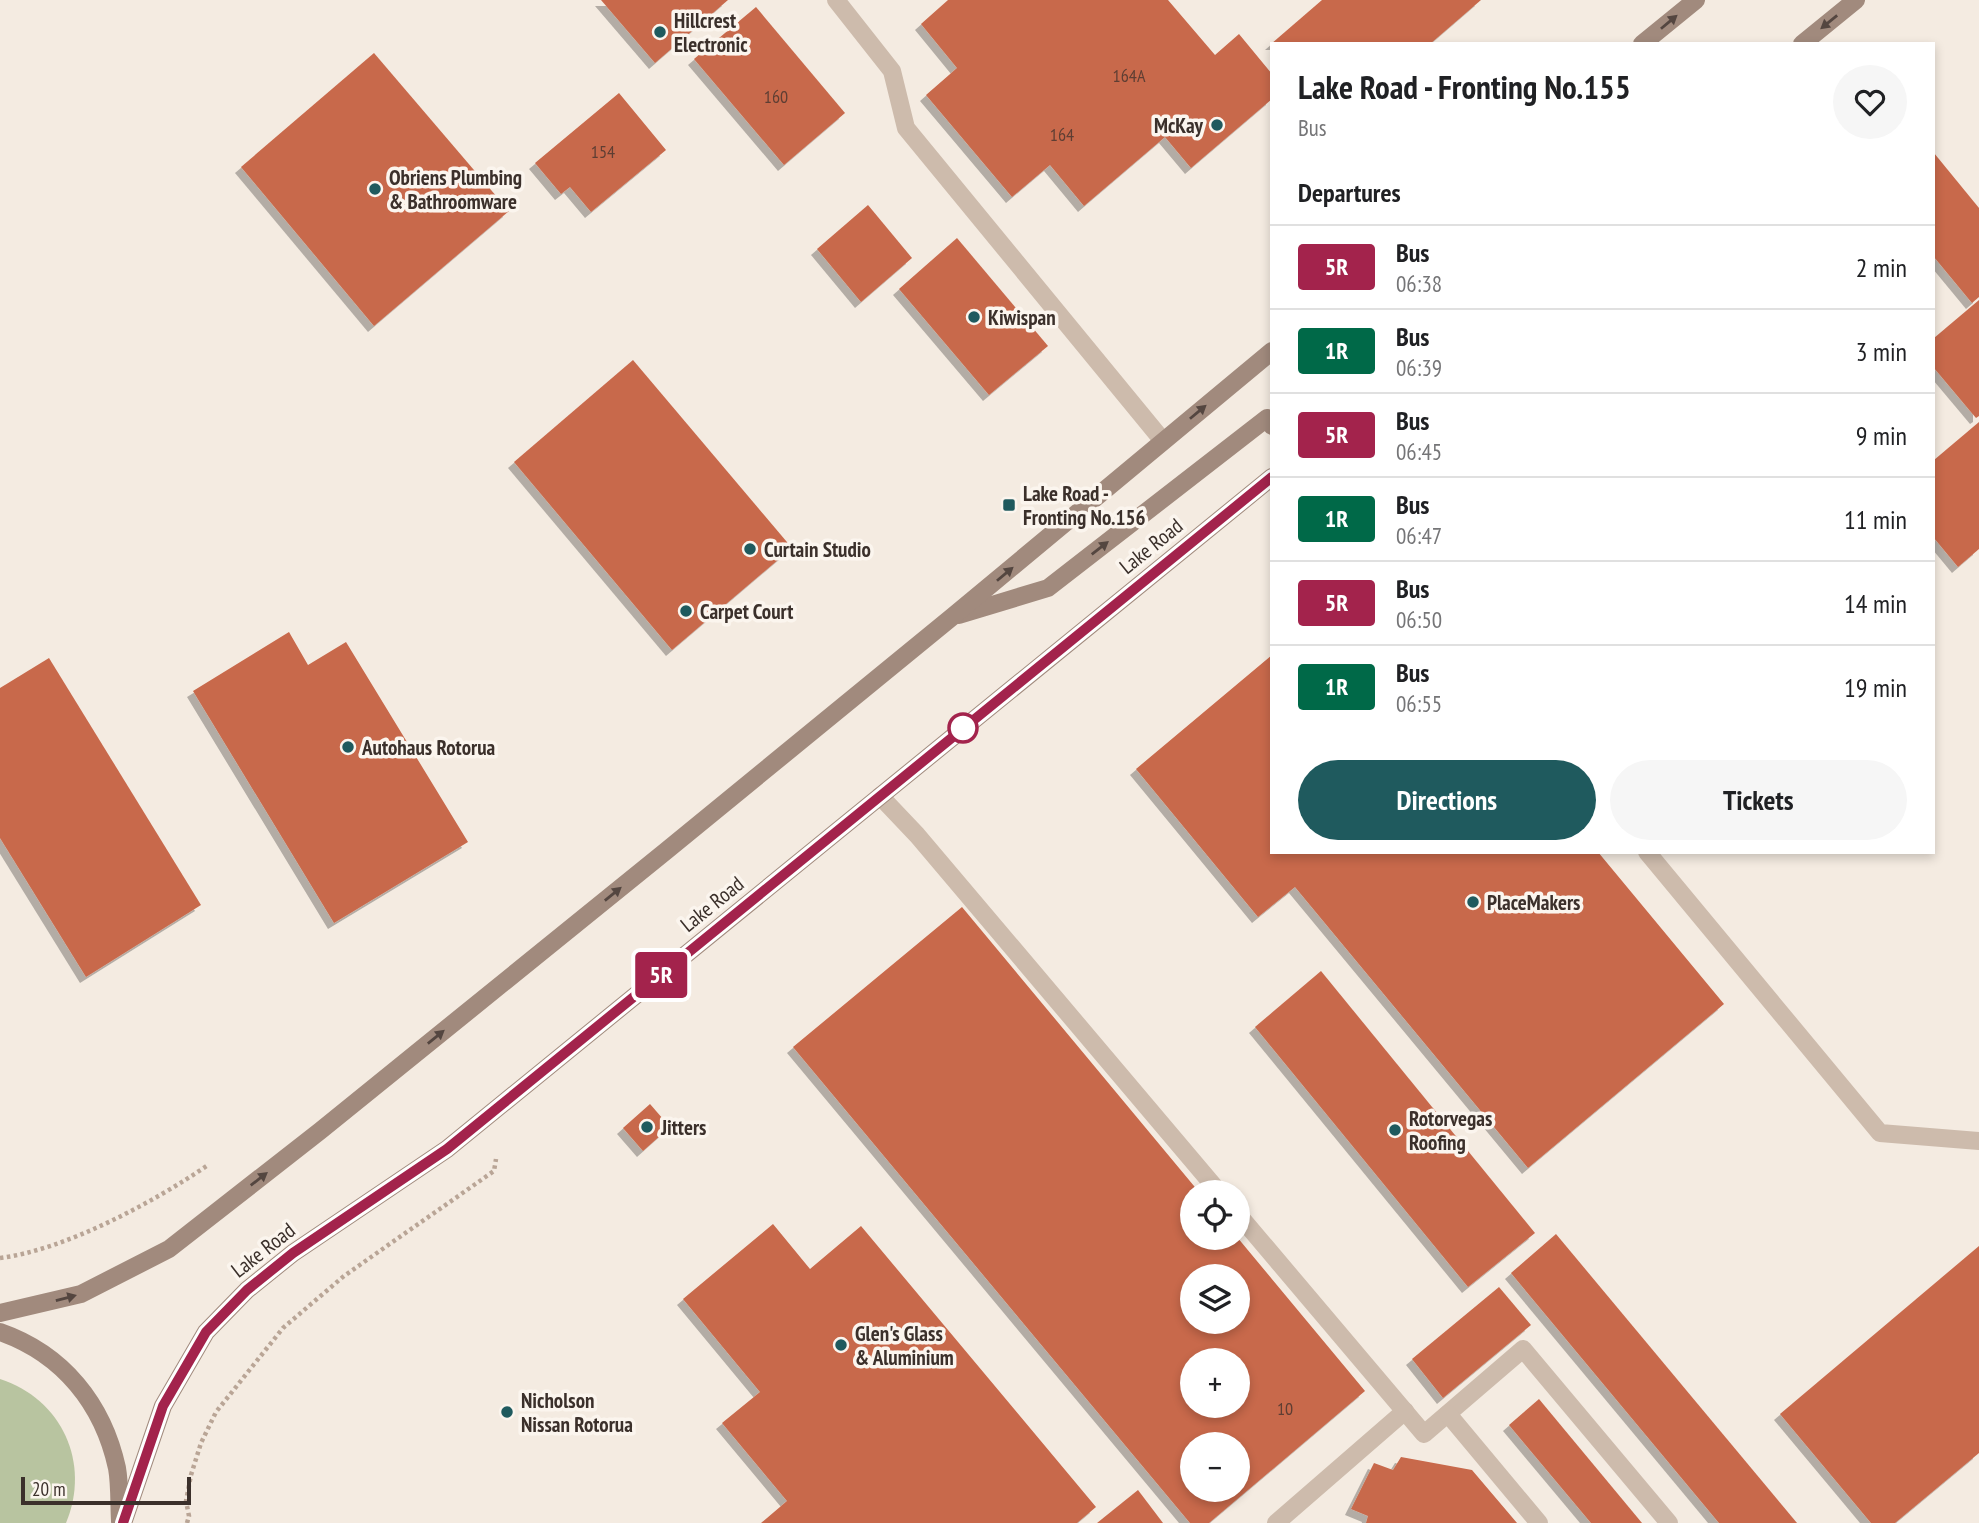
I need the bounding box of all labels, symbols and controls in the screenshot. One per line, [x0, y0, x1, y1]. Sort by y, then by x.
place label: Hillcrest Electronic [674, 7, 748, 58]
one-way arrow [1659, 14, 1677, 29]
one-way arrow [1820, 14, 1837, 29]
marker: Hillcrest Electronic [652, 24, 668, 40]
house number: 164A [1113, 64, 1146, 87]
text: Lake Road - Fronting No.155 [1298, 65, 1631, 108]
button: heart [1833, 65, 1907, 139]
house number: 160 [764, 85, 788, 108]
place label: McKay [1154, 112, 1204, 139]
text: Bus [1298, 113, 1327, 142]
marker: McKay [1209, 117, 1225, 133]
house number: 164 [1050, 123, 1074, 146]
house number: 154 [591, 140, 615, 163]
place label: Obriens Plumbing & Bathroomware [389, 164, 522, 215]
text: Departures [1298, 176, 1401, 209]
marker: Obriens Plumbing & Bathroomware [367, 181, 383, 197]
text: Bus [1396, 236, 1429, 269]
text: 5R [1325, 251, 1348, 282]
text: 2 min [1856, 251, 1907, 284]
text: 06:38 [1396, 269, 1442, 298]
place label: Kiwispan [988, 304, 1056, 331]
marker: Kiwispan [966, 309, 982, 325]
text: Bus [1396, 320, 1429, 353]
text: 1R [1325, 335, 1348, 366]
text: 3 min [1856, 335, 1907, 368]
text: 06:39 [1396, 353, 1442, 382]
text: Bus [1396, 404, 1429, 437]
one-way arrow [1190, 405, 1207, 420]
text: 5R [1325, 419, 1348, 450]
text: 9 min [1856, 419, 1907, 452]
text: 06:45 [1396, 437, 1442, 466]
place label: Lake Road - Fronting No.156 [1023, 480, 1146, 531]
text: Bus [1396, 488, 1429, 521]
marker: Lake Road - Fronting No.156 [1001, 497, 1017, 513]
text: 1R [1325, 503, 1348, 534]
text: 11 min [1844, 503, 1907, 536]
street label: Lake Road [1114, 512, 1188, 580]
text: 06:47 [1396, 521, 1442, 550]
place label: Curtain Studio [764, 536, 871, 563]
marker: Curtain Studio [742, 541, 758, 557]
one-way arrow [1091, 541, 1109, 556]
one-way arrow [995, 566, 1013, 581]
text: Bus [1396, 572, 1429, 605]
text: 5R [1325, 587, 1348, 618]
text: 14 min [1844, 587, 1907, 620]
place label: Carpet Court [700, 598, 793, 625]
marker: Carpet Court [678, 603, 694, 619]
text: 06:50 [1396, 605, 1442, 634]
text: Bus [1396, 656, 1429, 689]
text: 1R [1325, 671, 1348, 702]
text: 19 min [1844, 671, 1907, 704]
text: 06:55 [1396, 689, 1442, 718]
unlabelled marker [948, 713, 978, 743]
place label: Autohaus Rotorua [361, 734, 496, 761]
marker: Autohaus Rotorua [340, 739, 356, 755]
button: Directions [1298, 760, 1596, 840]
button: Tickets [1610, 760, 1907, 840]
street label: Lake Road [675, 870, 749, 938]
one-way arrow [603, 886, 621, 901]
place label: PlaceMakers [1487, 889, 1580, 916]
marker: PlaceMakers [1465, 894, 1481, 910]
line badge: 5R [630, 952, 692, 998]
text: 5R [649, 959, 673, 990]
one-way arrow [428, 1030, 445, 1045]
place label: Rotorvegas Roofing [1409, 1105, 1492, 1156]
place label: Jitters [660, 1114, 706, 1141]
marker: Jitters [639, 1119, 655, 1135]
marker: Rotorvegas Roofing [1387, 1122, 1403, 1138]
one-way arrow [249, 1172, 267, 1187]
map controls [1180, 1180, 1250, 1502]
button: locate [1180, 1180, 1250, 1250]
street label: Lake Road [226, 1217, 300, 1283]
button: layers [1180, 1264, 1250, 1334]
one-way arrow [56, 1292, 77, 1302]
place label: Glen's Glass & Aluminium [855, 1320, 954, 1371]
marker: Glen's Glass & Aluminium [833, 1337, 849, 1353]
button: + [1180, 1348, 1250, 1418]
place label: Nicholson Nissan Rotorua [521, 1387, 633, 1438]
house number: 10 [1277, 1397, 1293, 1420]
marker: Nicholson Nissan Rotorua [499, 1404, 515, 1420]
button: − [1180, 1432, 1250, 1502]
scale bar [21, 1474, 191, 1506]
text: 20 m [32, 1477, 66, 1501]

